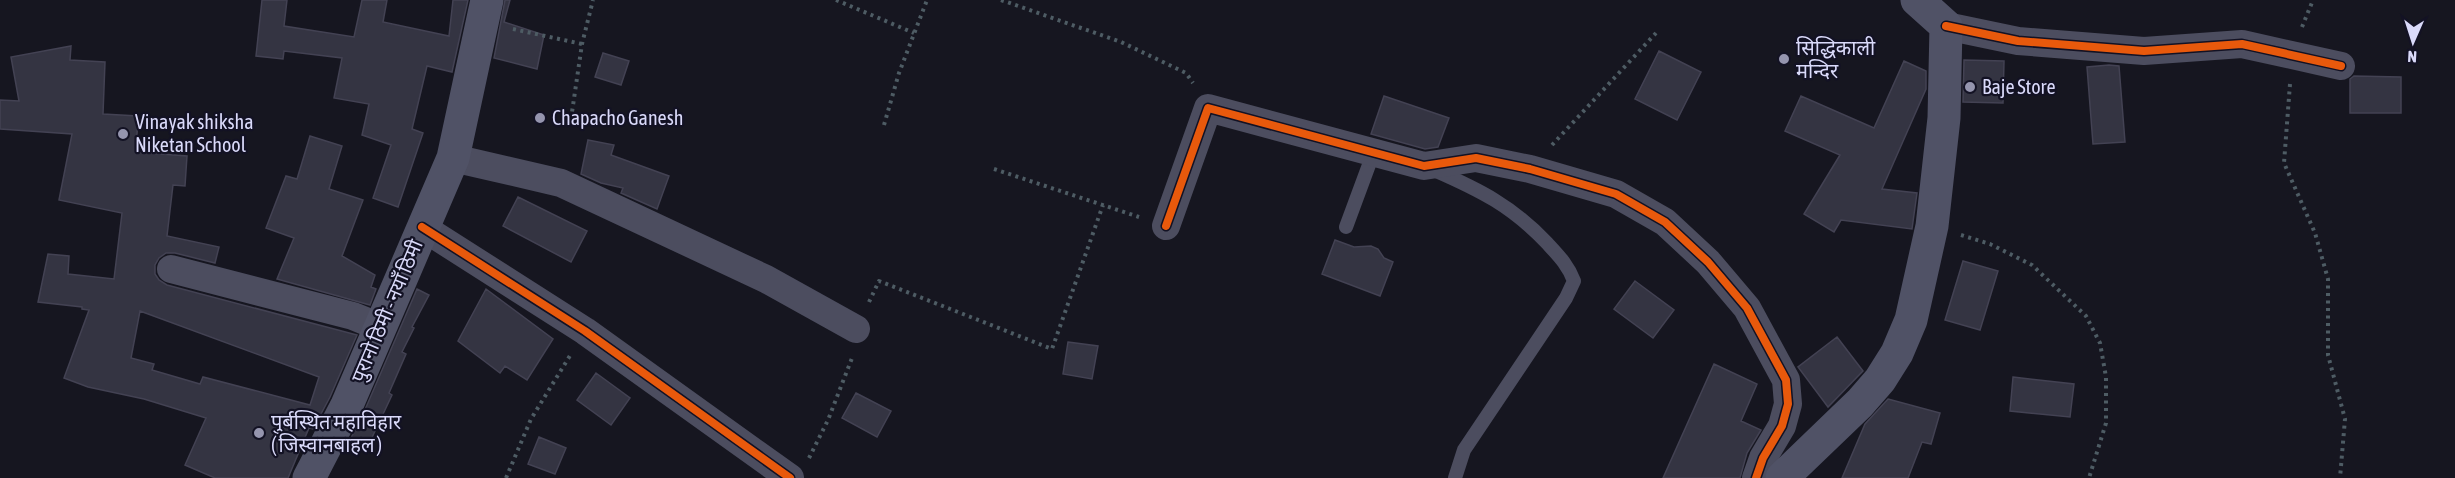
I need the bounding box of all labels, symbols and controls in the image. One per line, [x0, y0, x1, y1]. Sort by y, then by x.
north arrow [2383, 12, 2443, 72]
place label: सिद्धिकाली मन्दिर [1796, 36, 1876, 82]
text: N [2407, 48, 2417, 66]
marker: सिद्धिकाली मन्दिर [1777, 52, 1791, 66]
place label: Baje Store [1982, 75, 2056, 98]
marker: Baje Store [1963, 80, 1977, 94]
place label: Chapacho Ganesh [552, 106, 683, 129]
place label: Vinayak shiksha Niketan School [135, 110, 254, 156]
marker: Chapacho Ganesh [533, 111, 547, 125]
marker: Vinayak shiksha Niketan School [116, 127, 130, 141]
street label: पुरानो ठिमी - नयाँ ठिमी [346, 235, 429, 386]
place label: पुर्बस्थित महाविहार ( जिस्वानबाहल ) [271, 410, 402, 456]
marker: पुर्बस्थित महाविहार ( जिस्वानबाहल ) [252, 426, 266, 440]

